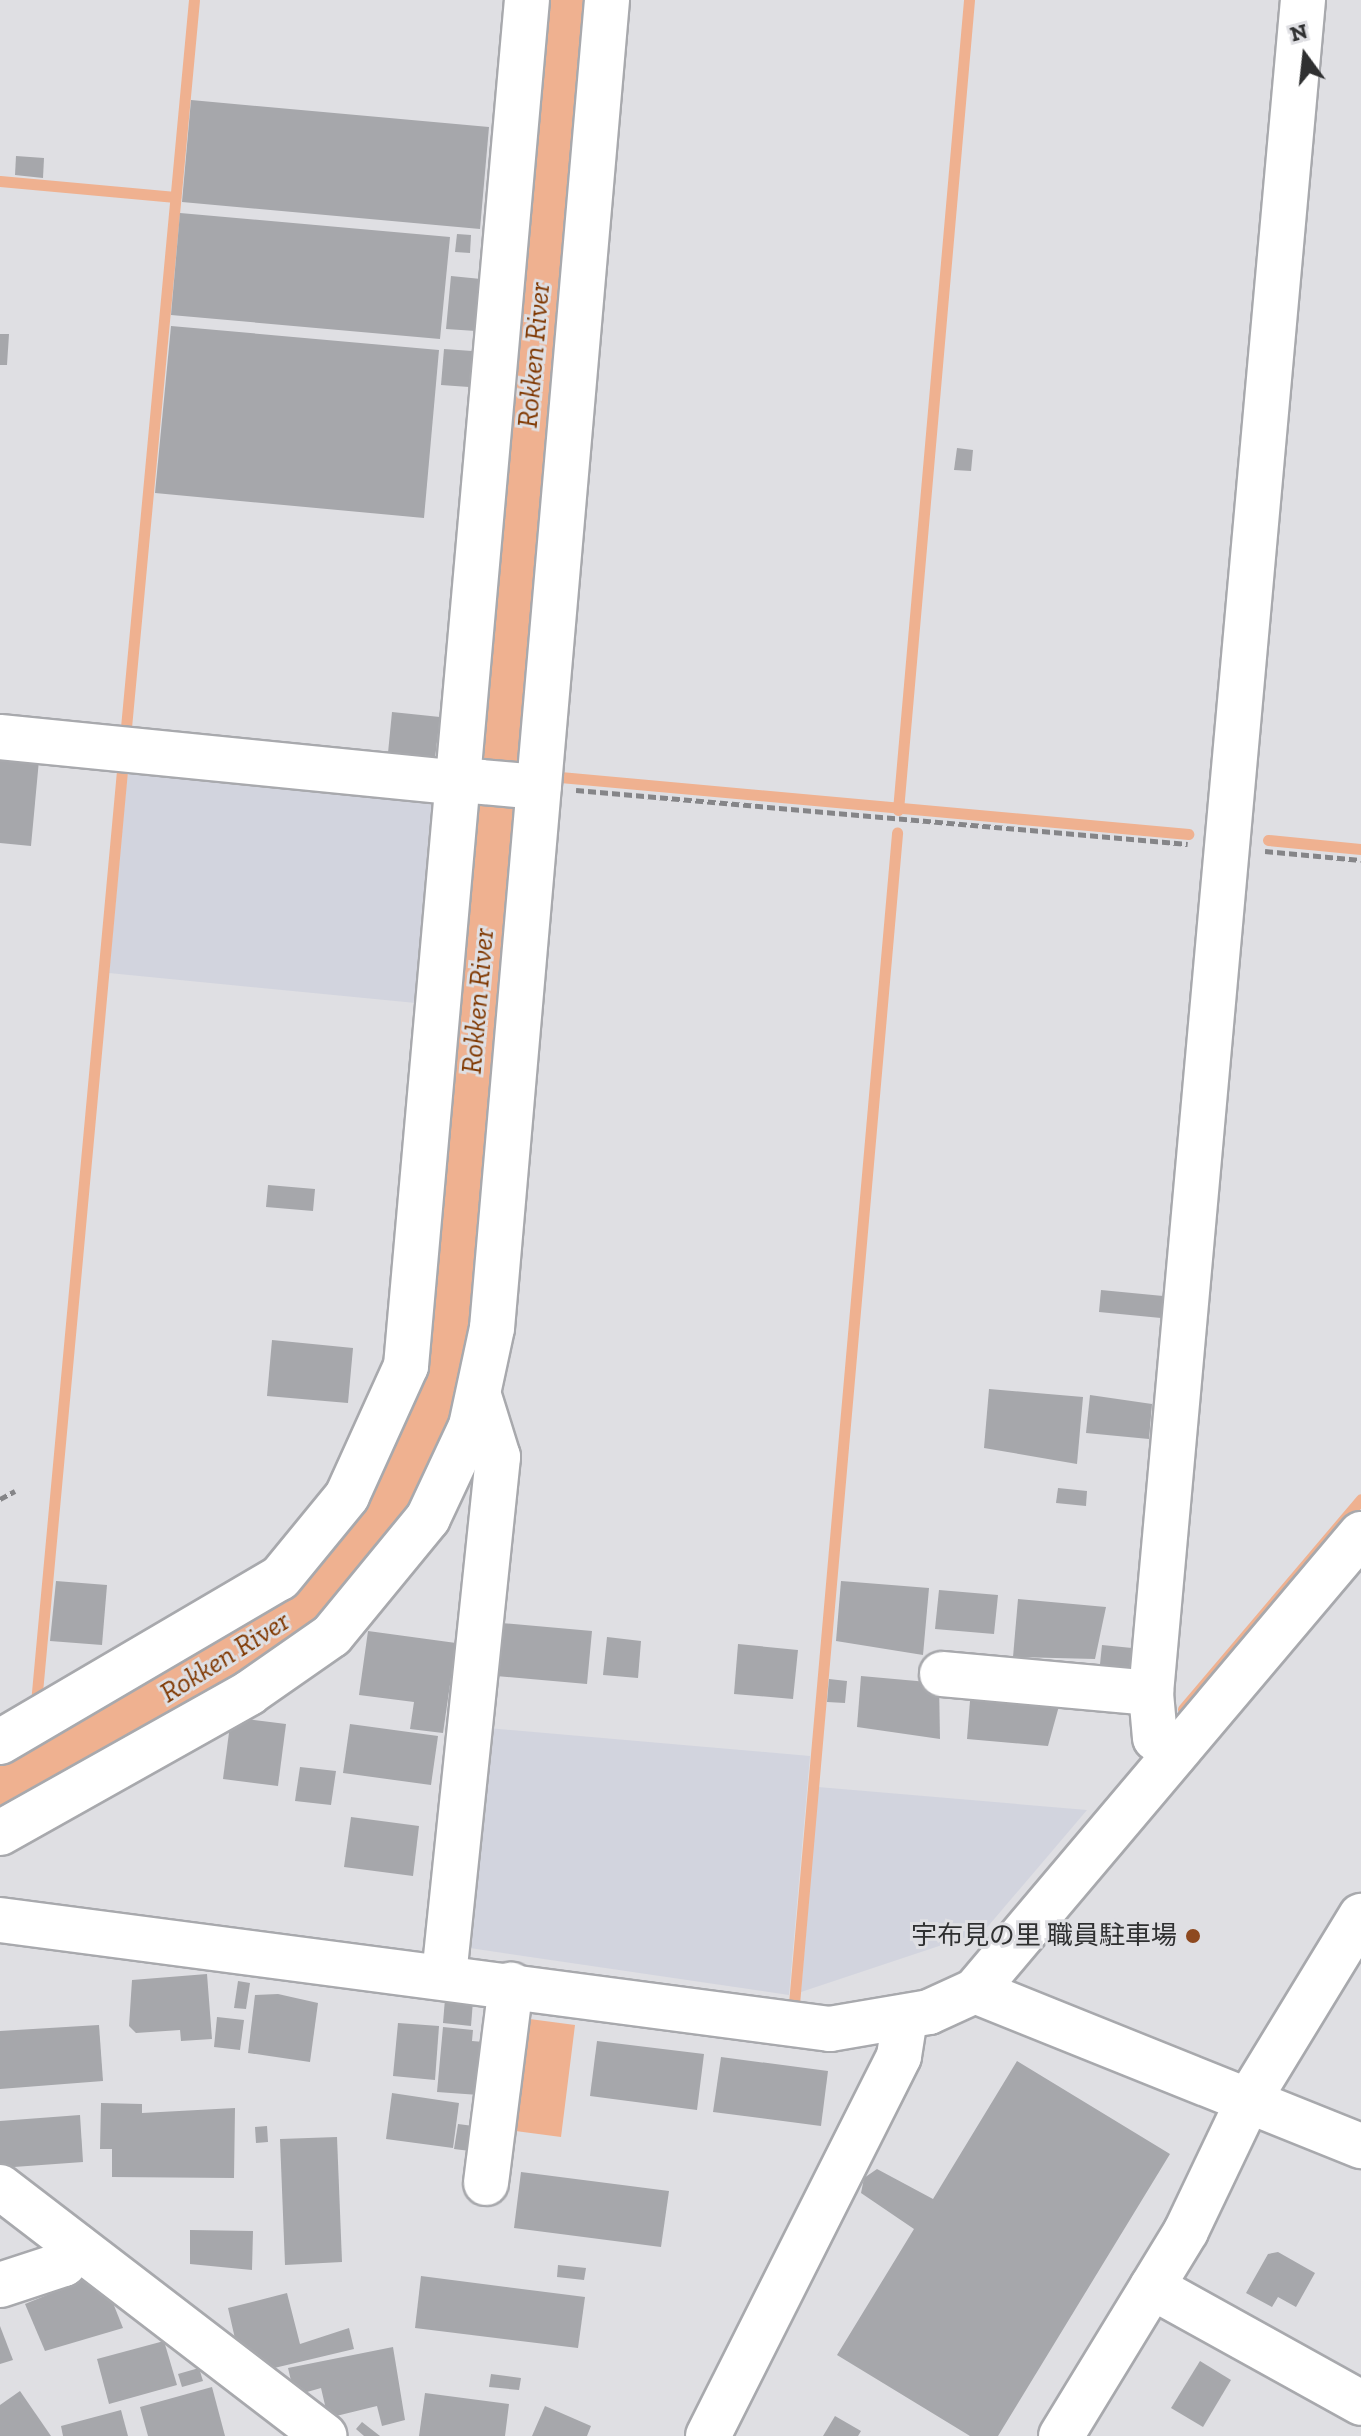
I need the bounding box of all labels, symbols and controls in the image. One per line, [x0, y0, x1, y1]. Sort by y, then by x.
north arrow [1265, 16, 1345, 96]
text: N [1287, 17, 1310, 48]
water label: Rokken River [511, 281, 557, 429]
water label: Rokken River [455, 927, 501, 1075]
water label: Rokken River [154, 1604, 296, 1710]
place label: 宇布見の里 職員駐車場 [911, 1920, 1177, 1952]
marker: 宇布見の里 職員駐車場 [1184, 1927, 1202, 1945]

